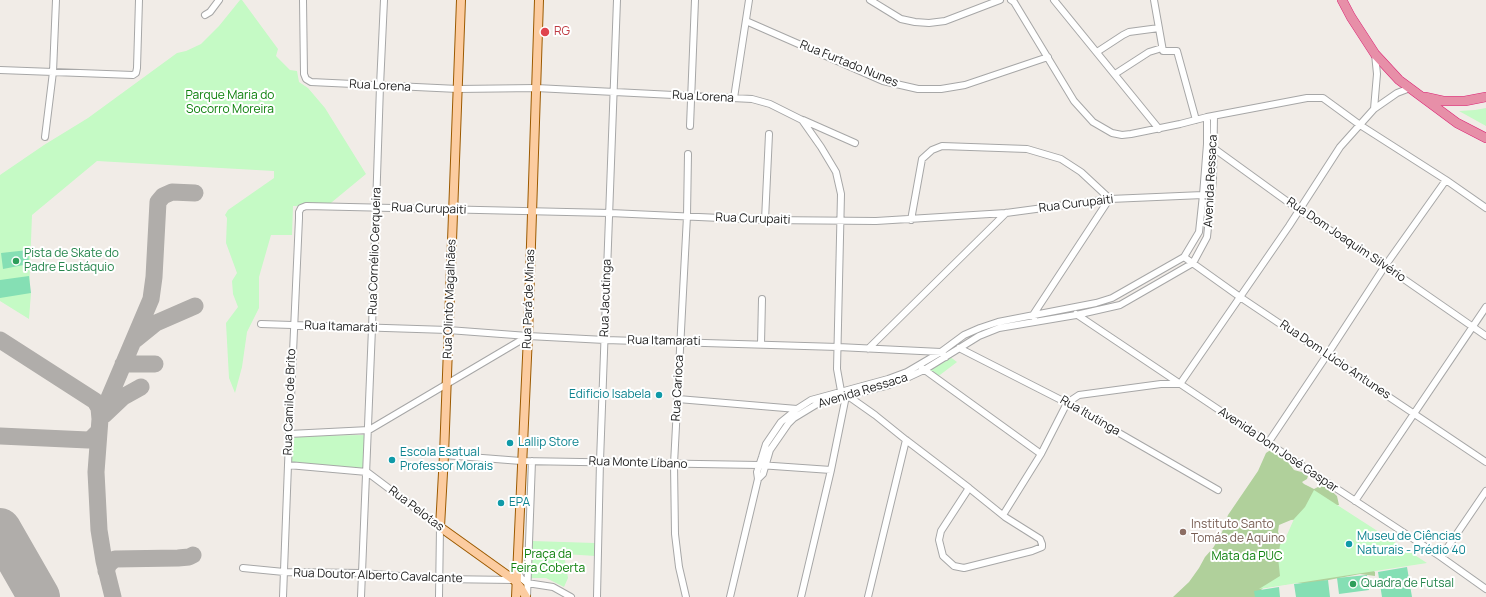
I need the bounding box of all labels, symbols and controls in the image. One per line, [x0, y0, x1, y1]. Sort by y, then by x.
place label: RG [554, 25, 570, 39]
marker: RG [539, 26, 551, 38]
street label: Rua Furtado Nunes [798, 38, 900, 90]
street label: Rua Lorena [349, 77, 411, 95]
street label: Rua Lorena [672, 88, 734, 106]
park label: Parque Maria do Socorro Moreira [186, 89, 274, 117]
street label: Avenida Ressaca [1201, 134, 1221, 228]
street label: Rua Cornélio Cerqueira [366, 187, 384, 315]
street label: Rua Curupaiti [1038, 192, 1114, 216]
street label: Rua Dom Joaquim Silvério [1284, 195, 1408, 285]
street label: Rua Curupaiti [391, 200, 467, 218]
street label: Rua Curupaiti [715, 210, 791, 228]
street label: Rua Olinto Magalhães [441, 239, 459, 359]
place label: Pista de Skate do Padre Eustáquio [24, 247, 119, 275]
street label: Rua Pará de Minas [520, 249, 538, 349]
marker: Pista de Skate do Padre Eustáquio [11, 256, 21, 266]
street label: Rua Jacutinga [597, 259, 615, 337]
street label: Rua Dom Lúcio Antunes [1277, 318, 1393, 402]
street label: Rua Itamarati [304, 319, 378, 335]
street label: Rua Itamarati [627, 333, 701, 349]
street label: Rua Camilo de Brito [281, 348, 299, 456]
street label: Rua Carioca [669, 354, 687, 422]
street label: Avenida Ressaca [816, 371, 910, 411]
place label: Edificio Isabela [569, 388, 651, 402]
marker: Edificio Isabela [654, 390, 664, 400]
street label: Rua Itutinga [1057, 393, 1123, 439]
street label: Avenida Dom José Gaspar [1215, 404, 1341, 496]
place label: Lallip Store [518, 436, 579, 450]
marker: Lallip Store [505, 438, 515, 448]
place label: Escola Esatual Professor Morais [400, 446, 493, 474]
street label: Rua Monte Líbano [588, 454, 688, 472]
marker: Escola Esatual Professor Morais [387, 455, 397, 465]
street label: Rua Pelotas [385, 483, 447, 535]
place label: EPA [509, 496, 530, 510]
marker: EPA [496, 498, 506, 508]
place label: Instituto Santo Tomás de Aquino [1191, 518, 1285, 546]
marker: Instituto Santo Tomás de Aquino [1178, 527, 1188, 537]
place label: Museu de Ciências Naturais - Prédio 40 [1357, 530, 1466, 558]
marker: Museu de Ciências Naturais - Prédio 40 [1344, 539, 1354, 549]
park label: Praça da Feira Coberta [511, 548, 585, 576]
park label: Mata da PUC [1211, 550, 1283, 564]
street label: Rua Doutor Alberto Cavalcante [293, 566, 463, 586]
place label: Quadra de Futsal [1361, 577, 1454, 591]
marker: Quadra de Futsal [1348, 579, 1358, 589]

